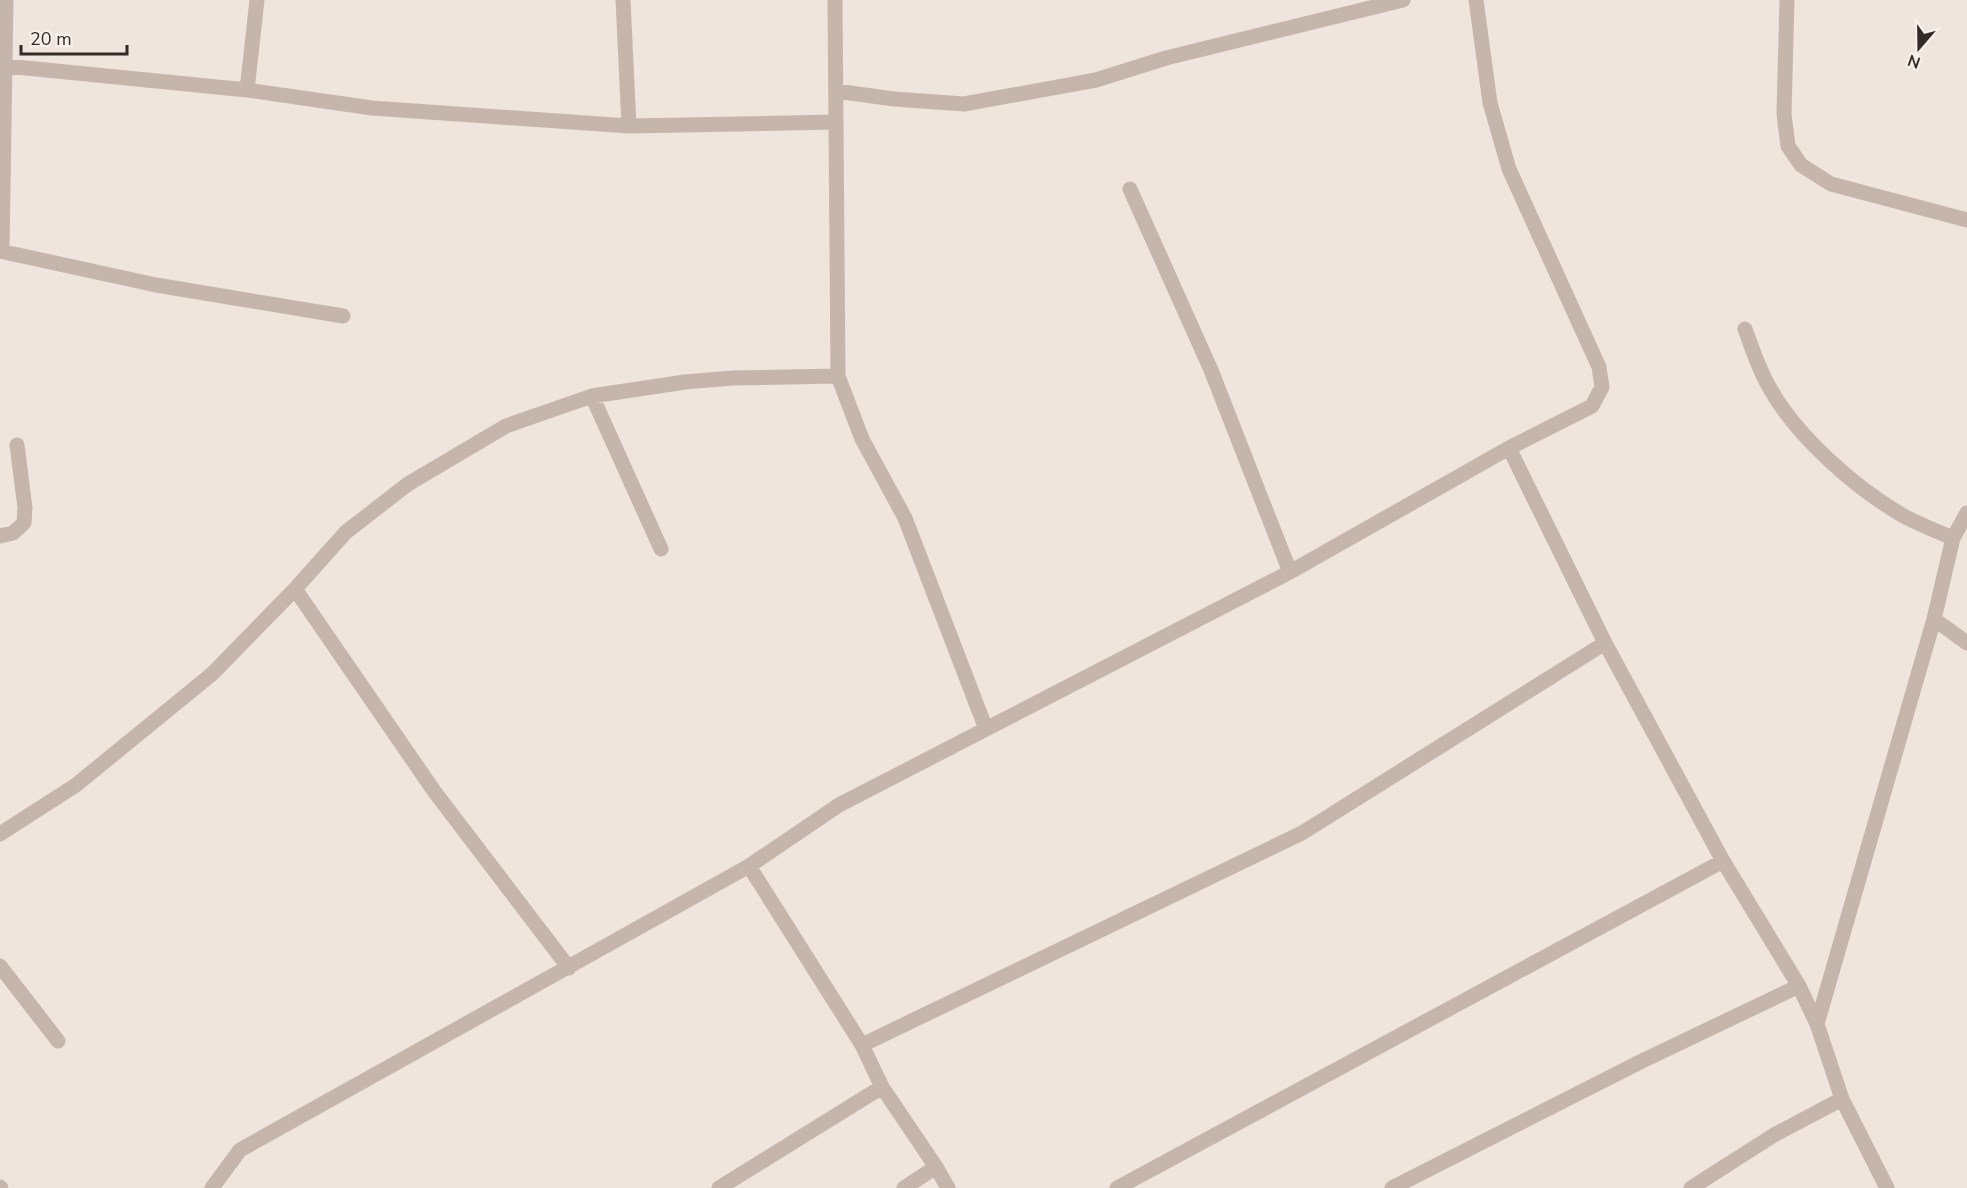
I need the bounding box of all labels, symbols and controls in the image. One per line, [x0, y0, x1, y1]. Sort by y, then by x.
scale bar [21, 18, 128, 56]
north arrow [1889, 18, 1949, 78]
text: 20 m [30, 27, 72, 51]
text: N [1905, 49, 1924, 74]

